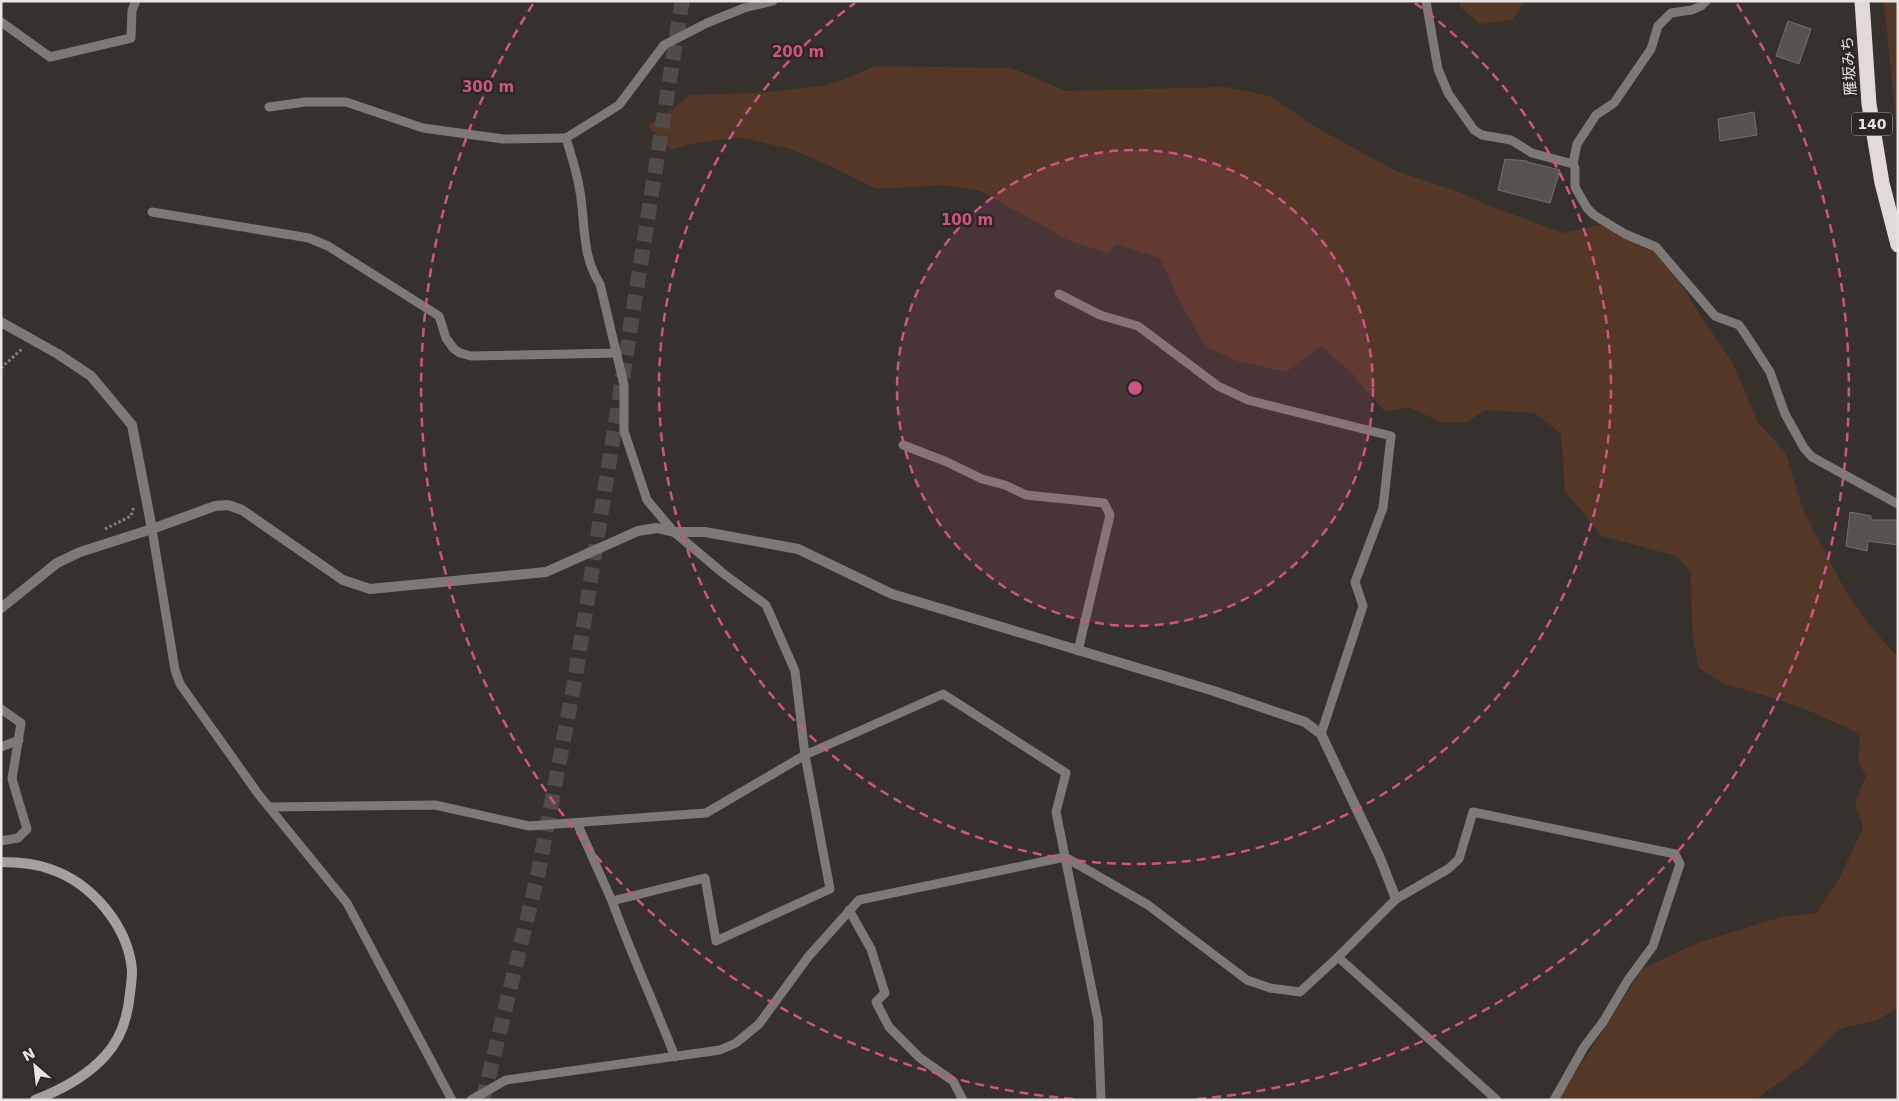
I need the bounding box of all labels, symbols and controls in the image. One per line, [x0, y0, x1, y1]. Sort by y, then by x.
street label: 雁坂みち [1838, 35, 1860, 97]
text: 200 m [772, 43, 824, 61]
text: 300 m [462, 78, 514, 96]
road number: 140 [1852, 112, 1892, 136]
text: 100 m [941, 211, 993, 229]
centre of rings [1126, 379, 1144, 397]
north arrow [10, 1041, 60, 1091]
text: N [20, 1045, 38, 1064]

